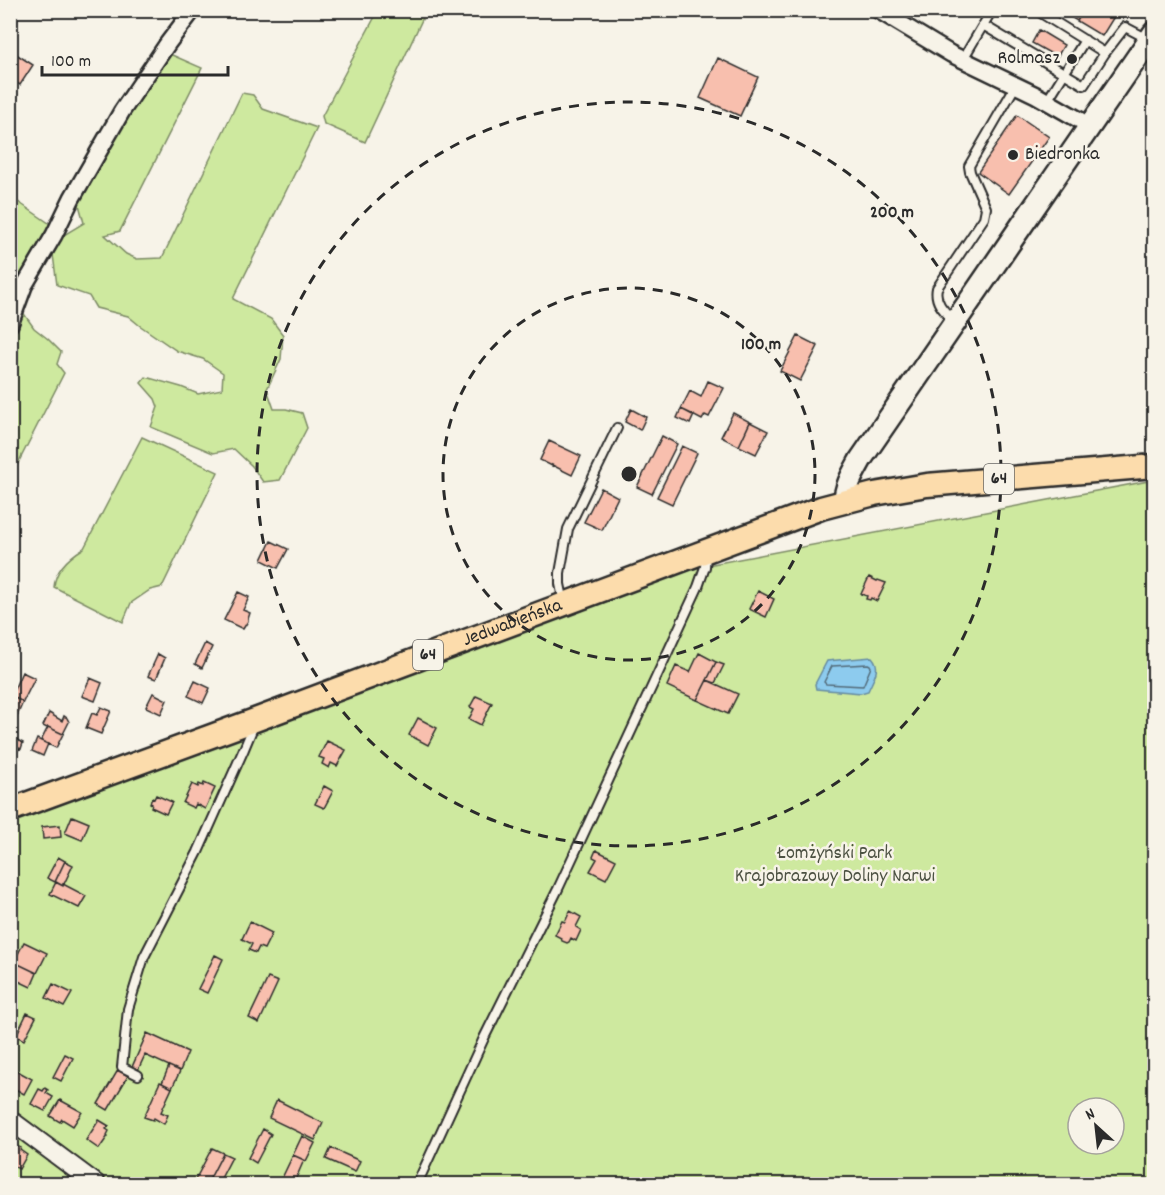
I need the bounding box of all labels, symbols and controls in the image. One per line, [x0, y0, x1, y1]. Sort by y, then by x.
scale bar [42, 39, 228, 77]
place label: Rolmasz [997, 45, 1060, 73]
text: 100 m [51, 50, 91, 75]
marker: Rolmasz [1065, 52, 1079, 66]
place label: Biedronka [1025, 141, 1100, 169]
marker: Biedronka [1006, 148, 1020, 162]
text: 200 m [870, 201, 914, 226]
text: 100 m [741, 333, 781, 358]
centre of rings [619, 464, 639, 484]
road number: 64 [984, 464, 1014, 494]
street label: Jedwabieńska [459, 592, 567, 655]
road number: 64 [413, 640, 443, 670]
park label: Łomżyński Park Krajobrazowy Doliny Narwi [735, 840, 936, 891]
north arrow [1066, 1096, 1126, 1156]
text: N [1082, 1103, 1099, 1127]

